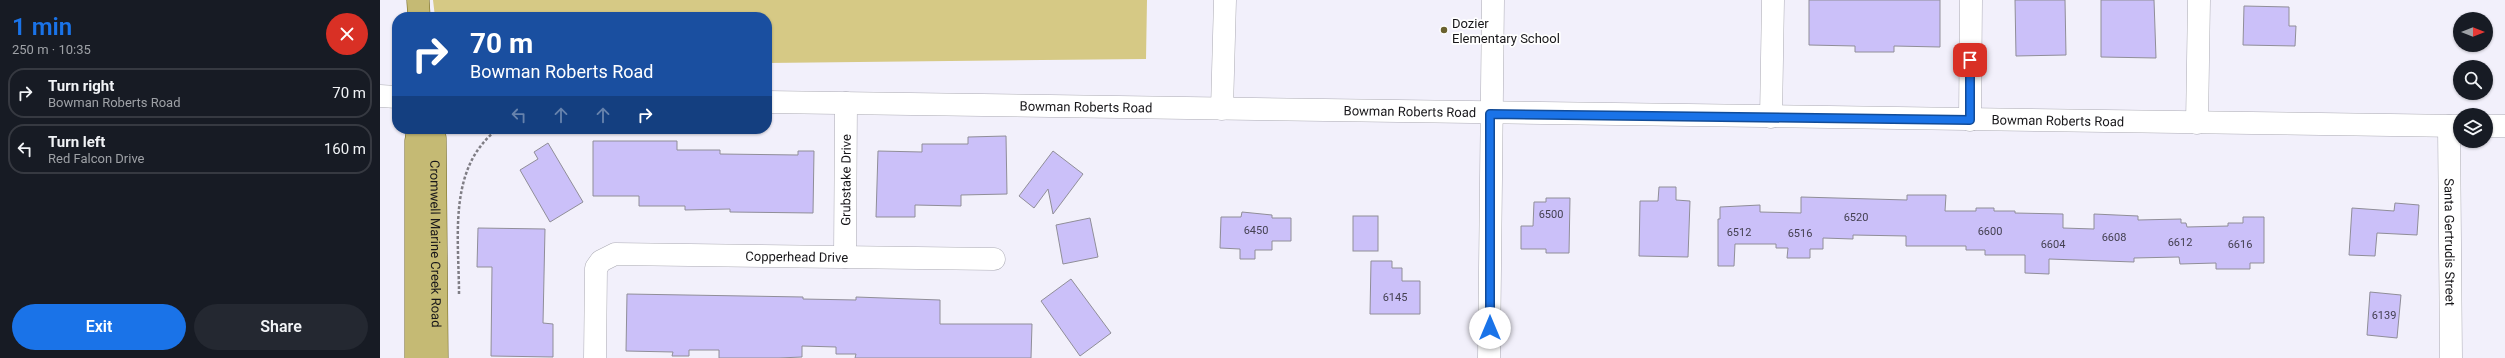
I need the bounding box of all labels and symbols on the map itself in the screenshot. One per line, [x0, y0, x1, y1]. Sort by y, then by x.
north arrow [2453, 12, 2493, 52]
place label: Dozier Elementary School [1452, 16, 1560, 46]
marker: Dozier Elementary School [1439, 25, 1449, 35]
pin [1953, 43, 1987, 77]
street label: Bowman Roberts Road [1020, 99, 1152, 115]
street label: Bowman Roberts Road [1343, 103, 1476, 120]
street label: Bowman Roberts Road [1991, 112, 2124, 129]
street label: Grubstake Drive [838, 134, 854, 226]
street label: Cromwell Marine Creek Road [427, 160, 444, 328]
street label: Santa Gertrudis Street [2441, 178, 2458, 306]
house number: 6500 [1539, 208, 1563, 221]
house number: 6520 [1844, 211, 1868, 224]
house number: 6450 [1244, 224, 1268, 237]
house number: 6600 [1978, 225, 2002, 238]
house number: 6512 [1727, 226, 1751, 239]
house number: 6516 [1788, 227, 1812, 240]
house number: 6608 [2102, 231, 2126, 244]
house number: 6612 [2168, 236, 2192, 249]
house number: 6604 [2041, 238, 2065, 251]
house number: 6616 [2228, 238, 2252, 251]
street label: Copperhead Drive [745, 249, 848, 265]
house number: 6145 [1383, 291, 1407, 304]
position arrow [1469, 307, 1511, 349]
house number: 6139 [2372, 309, 2396, 322]

